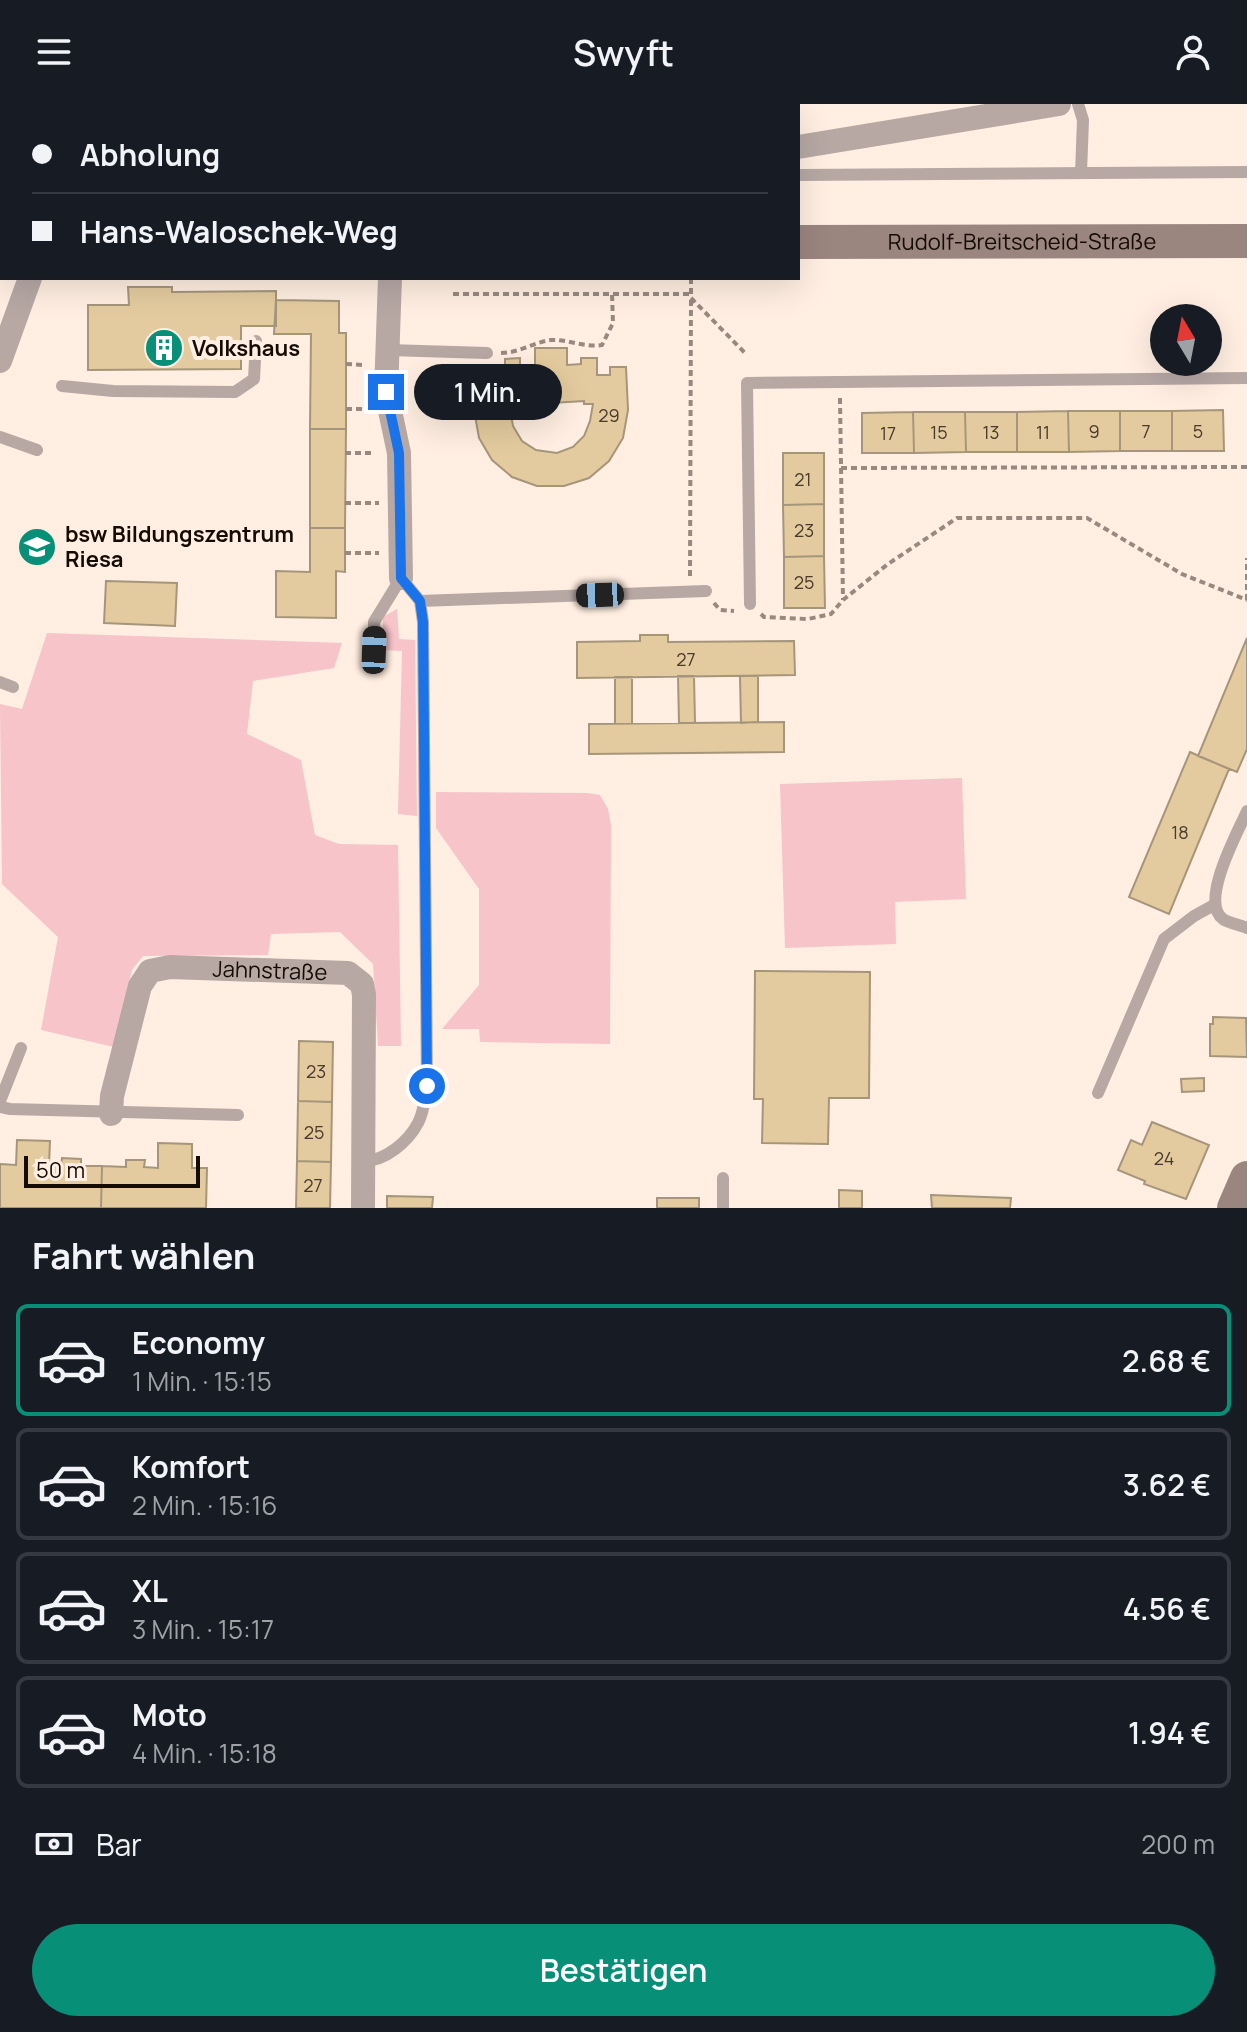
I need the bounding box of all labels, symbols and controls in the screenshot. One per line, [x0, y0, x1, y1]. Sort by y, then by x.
text: Swyft [573, 28, 674, 77]
icon: menu [32, 30, 76, 74]
icon: person [1171, 30, 1215, 74]
text: Abholung [80, 134, 220, 175]
text: Hans-Waloschek-Weg [80, 211, 398, 252]
street label: Rudolf-Breitscheid-Straße [888, 226, 1156, 257]
north arrow [1150, 304, 1222, 376]
map controls [1150, 304, 1222, 376]
building icon: Volkshaus [143, 327, 185, 369]
place label: Volkshaus [192, 333, 300, 363]
callout: 1 Min. [414, 364, 562, 420]
route end [368, 374, 404, 410]
text: 1 Min. [454, 374, 522, 410]
house number: 29 [598, 403, 620, 427]
house number: 9 [1088, 419, 1100, 443]
house number: 7 [1141, 419, 1151, 443]
house number: 5 [1193, 419, 1203, 443]
house number: 15 [930, 420, 948, 444]
house number: 13 [983, 420, 999, 444]
house number: 11 [1036, 420, 1050, 444]
house number: 17 [880, 421, 896, 445]
house number: 21 [794, 467, 812, 491]
house number: 23 [794, 518, 814, 542]
place label: bsw Bildungszentrum Riesa [65, 519, 294, 574]
school or university icon: bsw Bildungszentrum Riesa [16, 526, 58, 568]
house number: 25 [794, 570, 814, 594]
car [576, 582, 624, 608]
car [361, 626, 387, 674]
house number: 27 [676, 647, 696, 671]
house number: 18 [1171, 820, 1189, 844]
street label: Jahnstraße [212, 953, 328, 987]
house number: 23 [306, 1059, 326, 1083]
route start [409, 1068, 445, 1104]
house number: 25 [304, 1120, 324, 1144]
house number: 24 [1154, 1146, 1174, 1170]
scale bar [24, 1152, 200, 1188]
text: 50 m [36, 1155, 85, 1185]
house number: 27 [303, 1173, 323, 1197]
text: Fahrt wählen [32, 1231, 255, 1280]
text: Economy [132, 1322, 265, 1363]
icon: car [36, 1324, 108, 1396]
text: 2.68 € [1122, 1340, 1211, 1381]
text: 1 Min. · 15:15 [132, 1363, 272, 1399]
text: Komfort [132, 1446, 250, 1487]
icon: car [36, 1448, 108, 1520]
text: 3.62 € [1123, 1464, 1211, 1505]
text: 2 Min. · 15:16 [132, 1487, 277, 1523]
text: XL [132, 1570, 168, 1611]
icon: car [36, 1572, 108, 1644]
text: 4.56 € [1123, 1588, 1211, 1629]
text: 3 Min. · 15:17 [132, 1611, 274, 1647]
text: Moto [132, 1694, 207, 1735]
icon: car [36, 1696, 108, 1768]
text: 1.94 € [1128, 1712, 1211, 1753]
text: 4 Min. · 15:18 [132, 1735, 277, 1771]
icon: cash [32, 1822, 76, 1866]
text: Bar [96, 1824, 142, 1865]
text: 200 m [1141, 1826, 1215, 1862]
button: Bestätigen [32, 1924, 1215, 2016]

